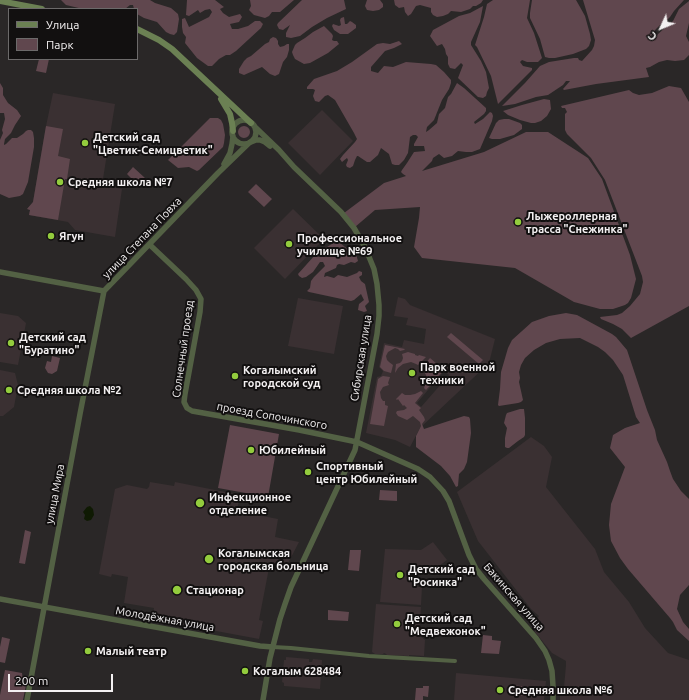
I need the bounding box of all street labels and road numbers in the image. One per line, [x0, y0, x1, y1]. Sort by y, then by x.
street label: улица Степана Повха [100, 195, 184, 281]
street label: Солнечный проезд [170, 299, 196, 399]
street label: Сибирская улица [348, 314, 374, 402]
street label: проезд Сопочинского [216, 400, 328, 432]
street label: улица Мира [43, 463, 67, 525]
street label: Бакинская улица [481, 560, 547, 634]
street label: Молодёжная улица [115, 604, 215, 634]

